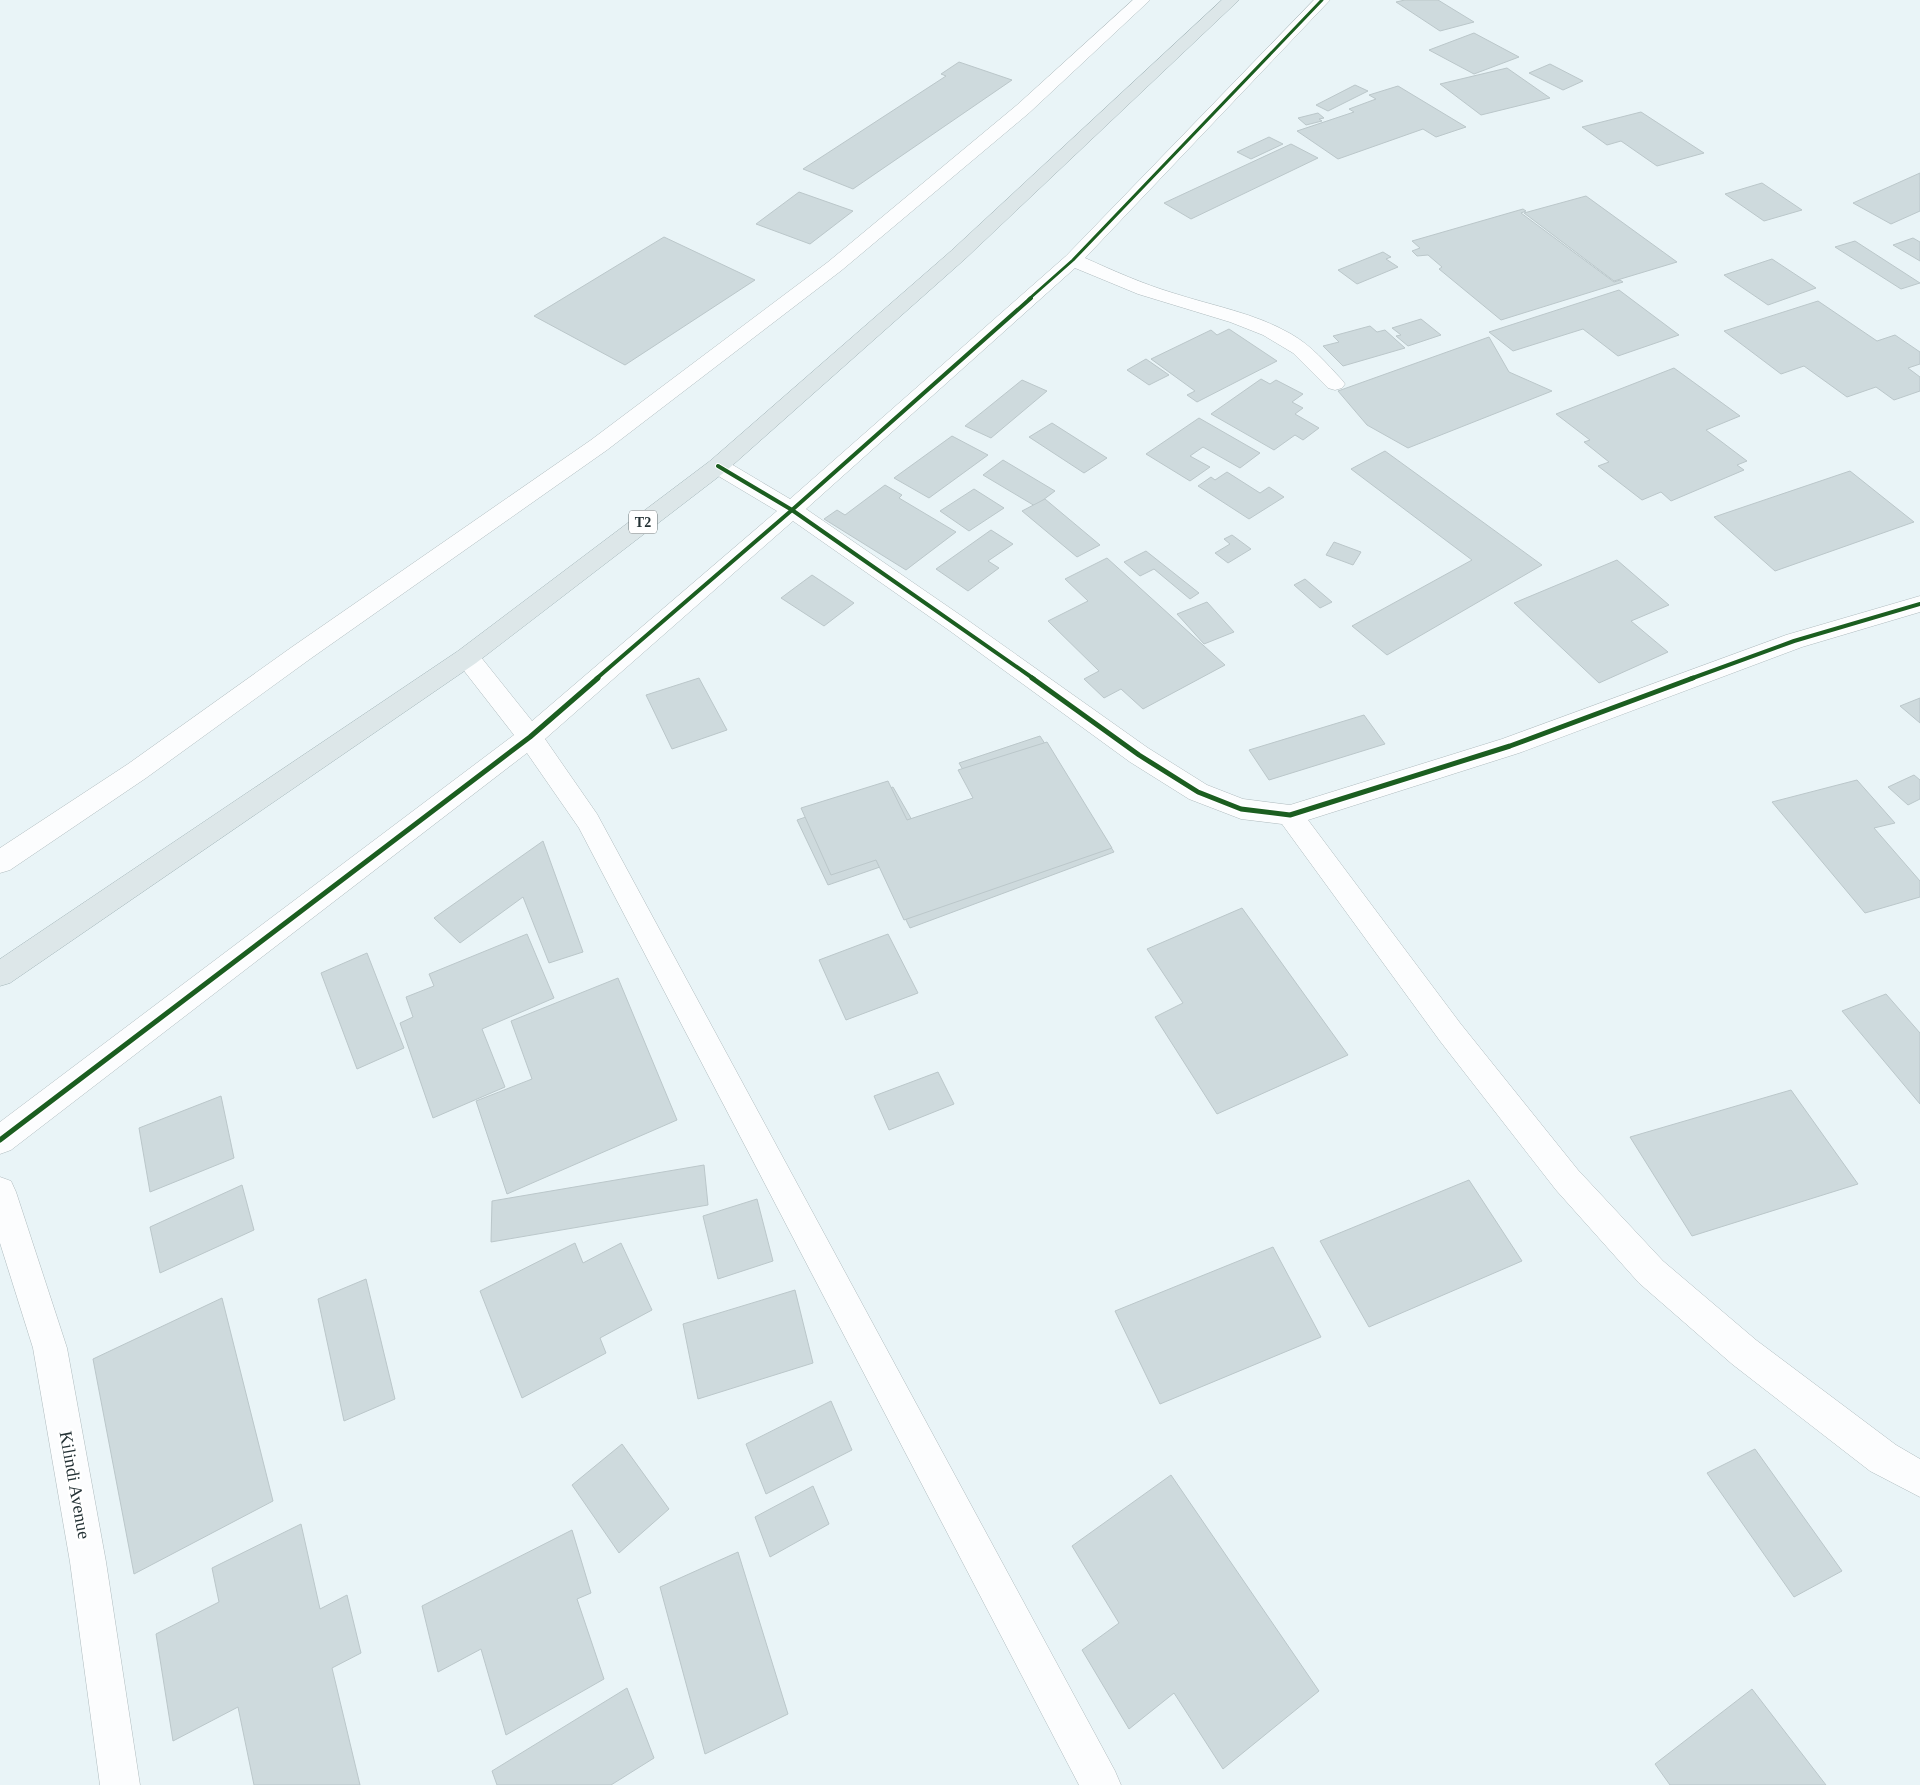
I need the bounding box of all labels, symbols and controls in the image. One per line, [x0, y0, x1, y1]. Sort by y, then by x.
road number: T2 [629, 511, 657, 534]
street label: Kilindi Avenue [56, 1430, 94, 1540]

